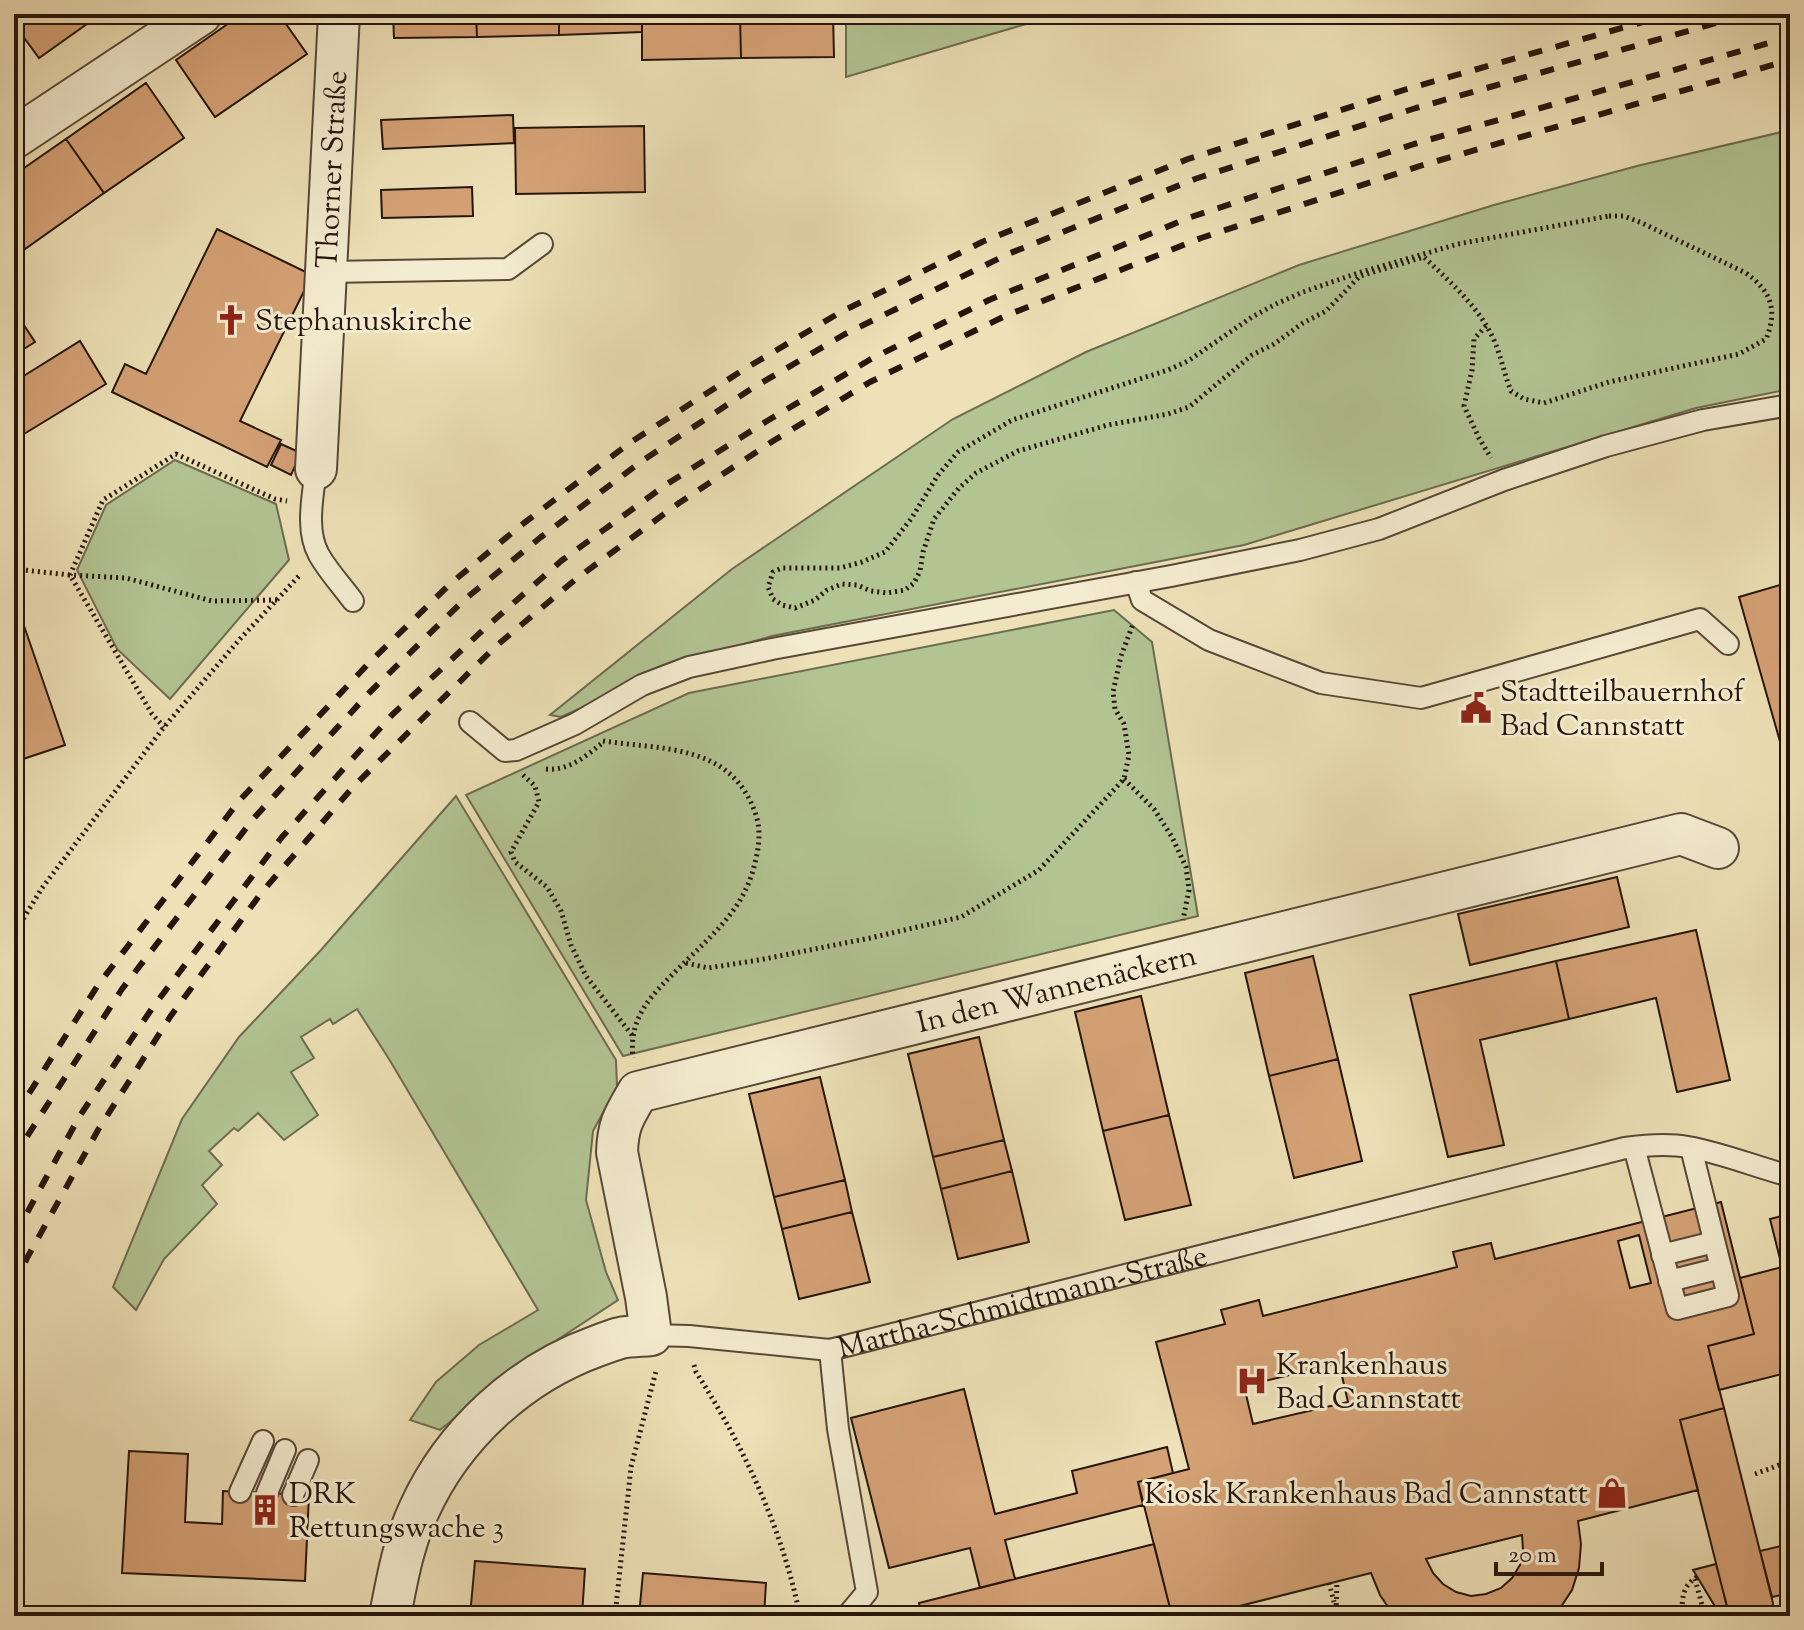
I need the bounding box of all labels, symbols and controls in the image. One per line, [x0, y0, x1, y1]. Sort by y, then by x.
street label: Thorner Straße [307, 69, 360, 270]
place label: Stephanuskirche [255, 301, 472, 344]
church icon: Stephanuskirche [214, 303, 248, 337]
place label: Stadtteilbauernhof Bad Cannstatt [1500, 672, 1746, 749]
public building icon: Stadtteilbauernhof Bad Cannstatt [1459, 691, 1493, 725]
street label: In den Wannenäckern [913, 936, 1202, 1046]
street label: Martha-Schmidtmann-Straße [833, 1236, 1212, 1371]
place label: Krankenhaus Bad Cannstatt [1276, 1345, 1461, 1422]
hospital icon: Krankenhaus Bad Cannstatt [1235, 1364, 1269, 1398]
place label: DRK Rettungswache 3 [289, 1474, 504, 1551]
place label: Kiosk Krankenhaus Bad Cannstatt [1144, 1474, 1588, 1517]
shop icon: Kiosk Krankenhaus Bad Cannstatt [1595, 1476, 1629, 1510]
building icon: DRK Rettungswache 3 [248, 1493, 282, 1527]
scale bar [1496, 1526, 1602, 1576]
text: 20 m [1508, 1539, 1557, 1573]

